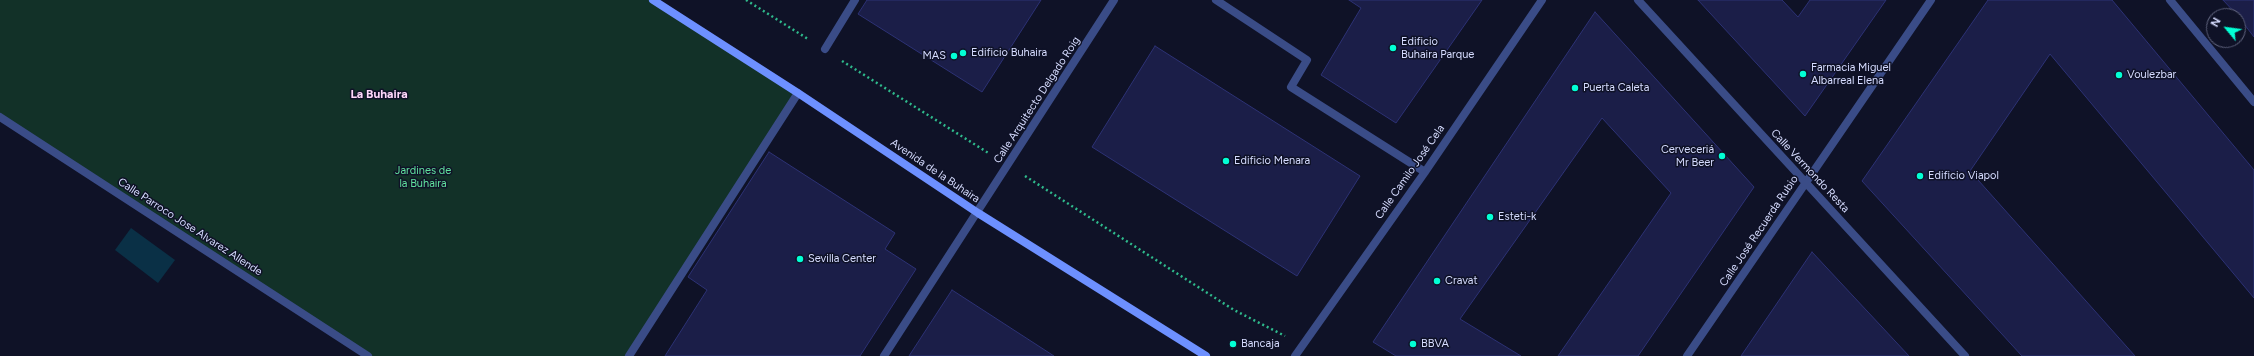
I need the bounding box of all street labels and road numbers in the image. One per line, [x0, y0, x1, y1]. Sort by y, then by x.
street label: Calle Arquitecto Delgado Roig [991, 34, 1083, 166]
street label: Calle Camilo José Cela [1372, 122, 1448, 222]
street label: Calle Vermondo Resta [1768, 127, 1852, 215]
street label: Avenida de la Buhaira [888, 136, 982, 206]
street label: Calle José Recuerda Rubio [1717, 173, 1801, 289]
street label: Calle Parroco Jose Alvarez Allende [115, 175, 265, 279]

